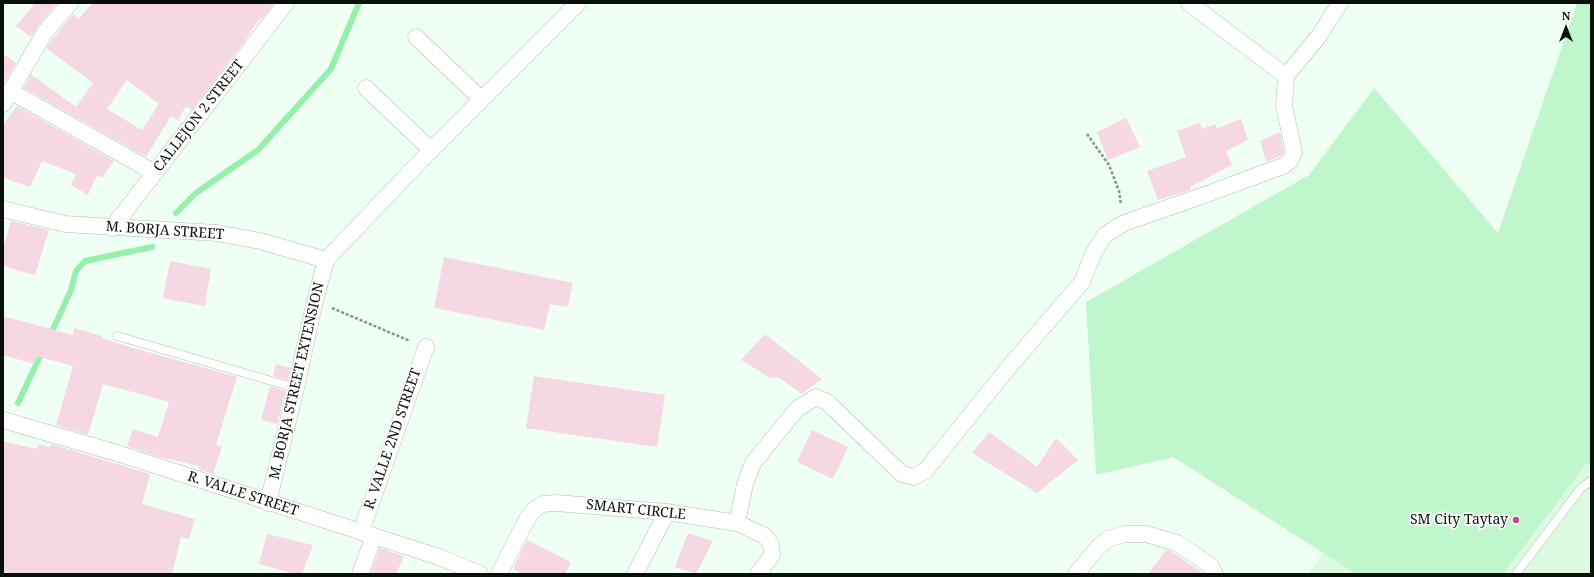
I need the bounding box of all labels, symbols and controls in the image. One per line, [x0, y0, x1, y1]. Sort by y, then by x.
north arrow [1546, 8, 1586, 48]
text: N [1562, 8, 1570, 23]
street label: CALLEJON 2 STREET [150, 57, 248, 175]
street label: M. BORJA STREET [105, 218, 225, 244]
street label: M. BORJA STREET EXTENSION [266, 281, 328, 481]
street label: R. VALLE 2ND STREET [361, 366, 425, 512]
street label: R. VALLE STREET [186, 468, 300, 520]
street label: SMART CIRCLE [585, 496, 687, 524]
place label: SM City Taytay [1410, 512, 1508, 528]
marker: SM City Taytay [1511, 515, 1521, 525]

